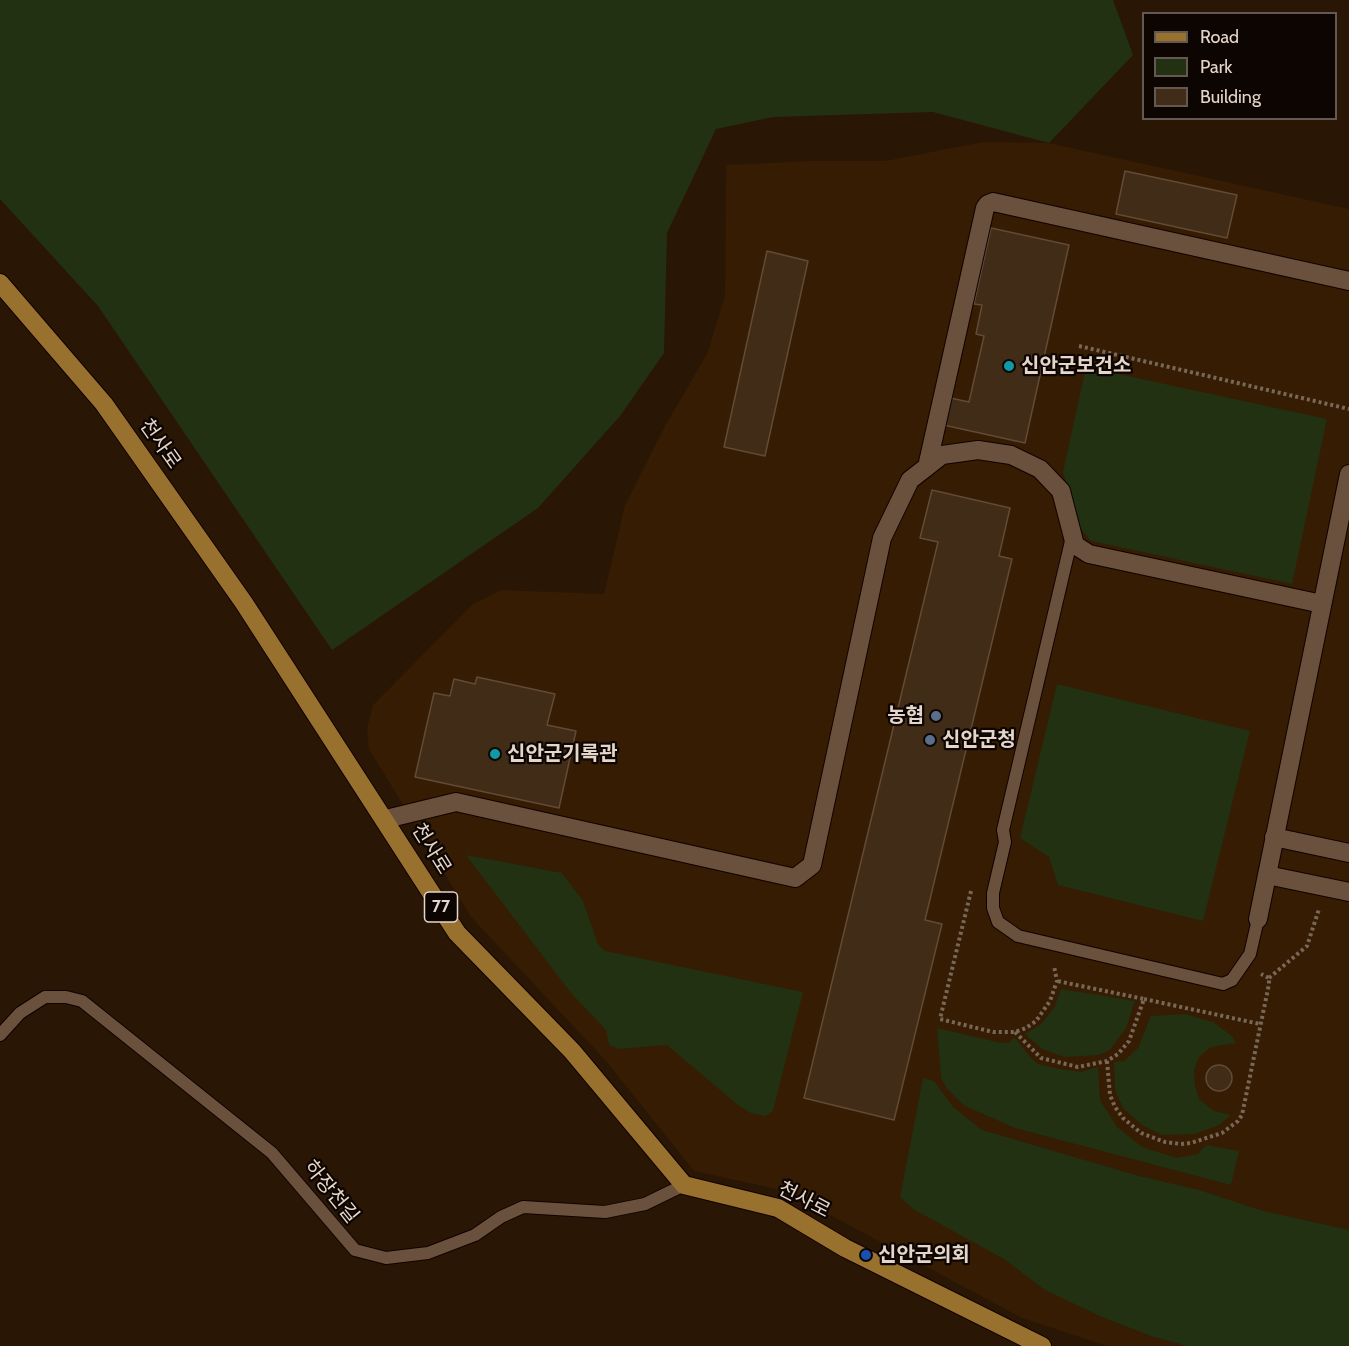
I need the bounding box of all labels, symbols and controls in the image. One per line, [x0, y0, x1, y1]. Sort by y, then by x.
legend [1142, 12, 1337, 120]
text: Road [1200, 26, 1239, 48]
text: Park [1200, 56, 1232, 78]
text: Building [1200, 86, 1261, 108]
place label: 신안군보건소 [1021, 354, 1131, 378]
marker: 신안군보건소 [1002, 359, 1016, 373]
street label: 천사로 [134, 415, 186, 473]
place label: 농협 [887, 704, 924, 728]
marker: 농협 [929, 709, 943, 723]
place label: 신안군청 [942, 728, 1016, 752]
marker: 신안군청 [923, 733, 937, 747]
place label: 신안군기록관 [507, 742, 617, 766]
marker: 신안군기록관 [488, 747, 502, 761]
street label: 천사로 [406, 819, 456, 879]
road number: 77 [424, 892, 458, 922]
street label: 하장천길 [299, 1156, 363, 1228]
street label: 천사로 [774, 1177, 834, 1223]
place label: 신안군의회 [878, 1243, 970, 1267]
marker: 신안군의회 [859, 1248, 873, 1262]

